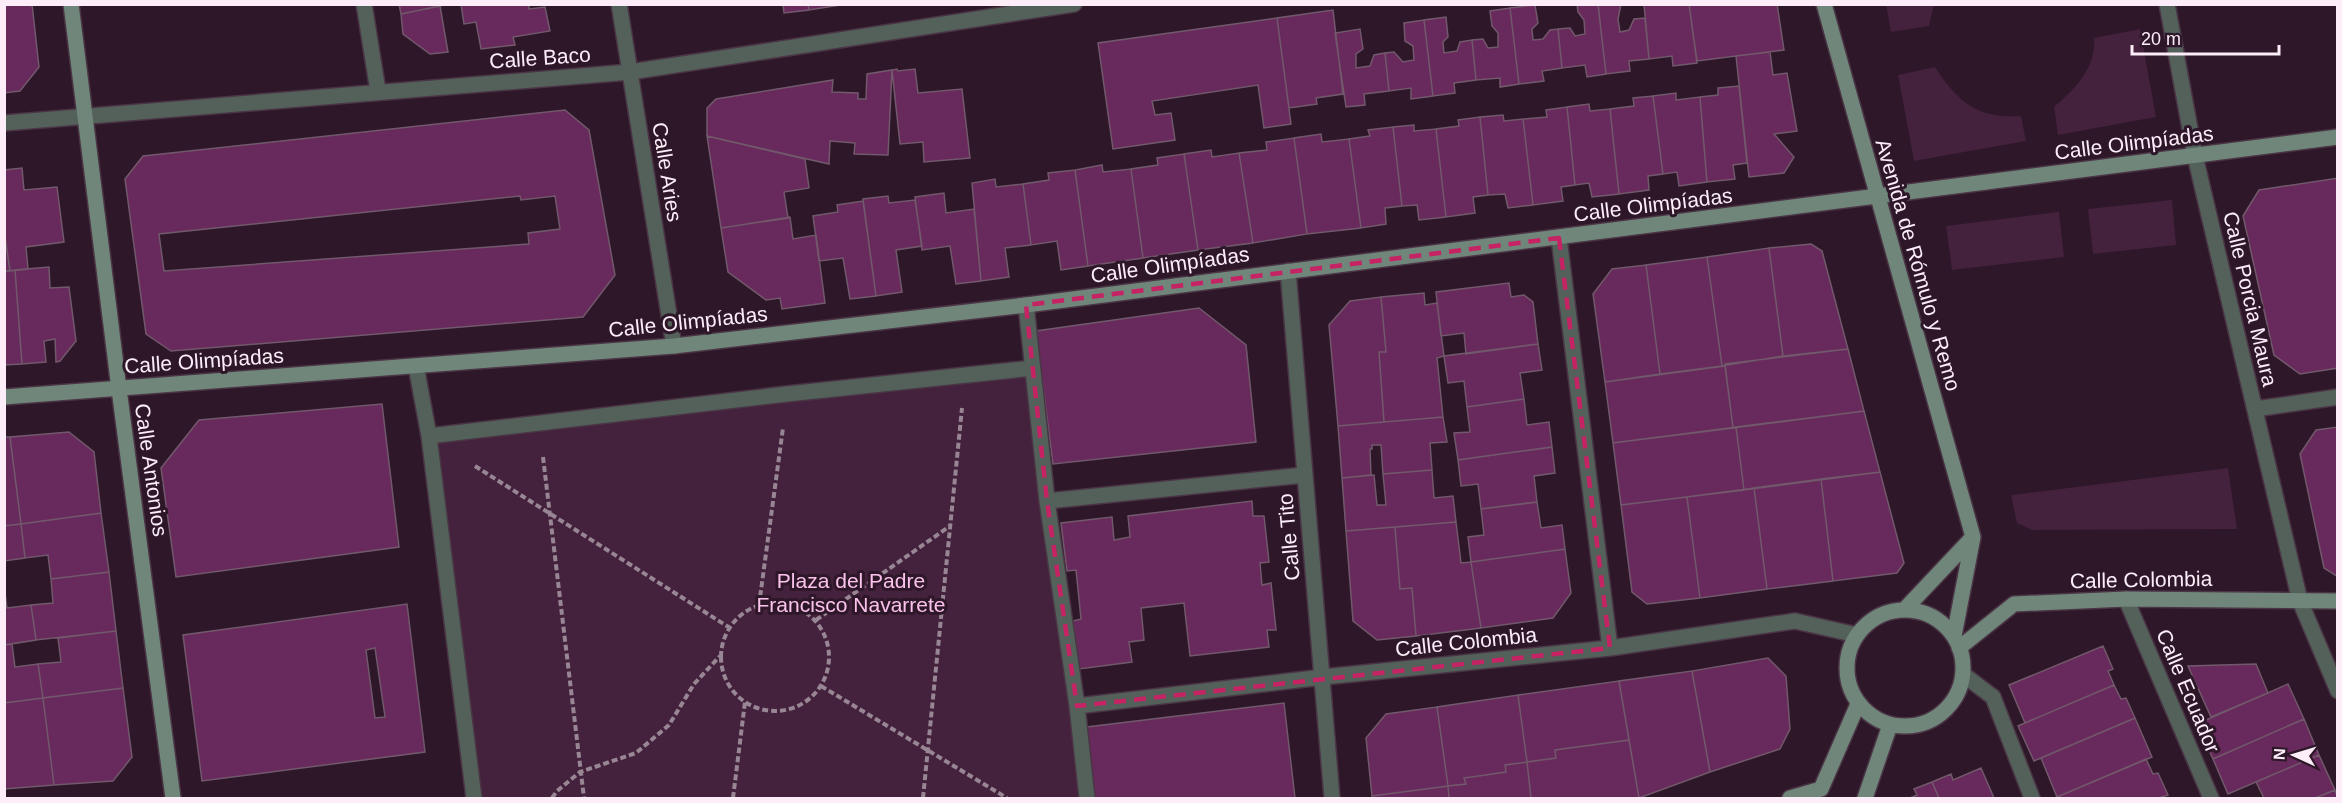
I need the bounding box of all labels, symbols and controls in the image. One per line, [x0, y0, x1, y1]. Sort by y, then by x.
scale bar [2132, 18, 2279, 56]
text: 20 m [2141, 29, 2181, 49]
street label: Calle Baco [489, 42, 591, 73]
street label: Calle Aries [648, 121, 687, 223]
street label: Calle Olimpíadas [2053, 121, 2215, 164]
street label: Avenida de Rómulo y Remo [1871, 136, 1966, 394]
street label: Calle Olimpíadas [1572, 183, 1734, 226]
street label: Calle Porcia Maura [2219, 209, 2282, 389]
street label: Calle Olimpíadas [1089, 242, 1251, 287]
street label: Calle Olimpíadas [607, 302, 769, 341]
street label: Calle Olimpíadas [123, 343, 285, 378]
street label: Calle Antonios [131, 402, 172, 538]
street label: Calle Tito [1273, 492, 1304, 582]
street label: Calle Colombia [2070, 567, 2213, 592]
park label: Plaza del Padre Francisco Navarrete [756, 569, 946, 616]
street label: Calle Colombia [1394, 623, 1538, 660]
street label: Calle Ecuador [2152, 626, 2225, 756]
north arrow [2264, 725, 2324, 785]
text: N [2271, 748, 2288, 760]

